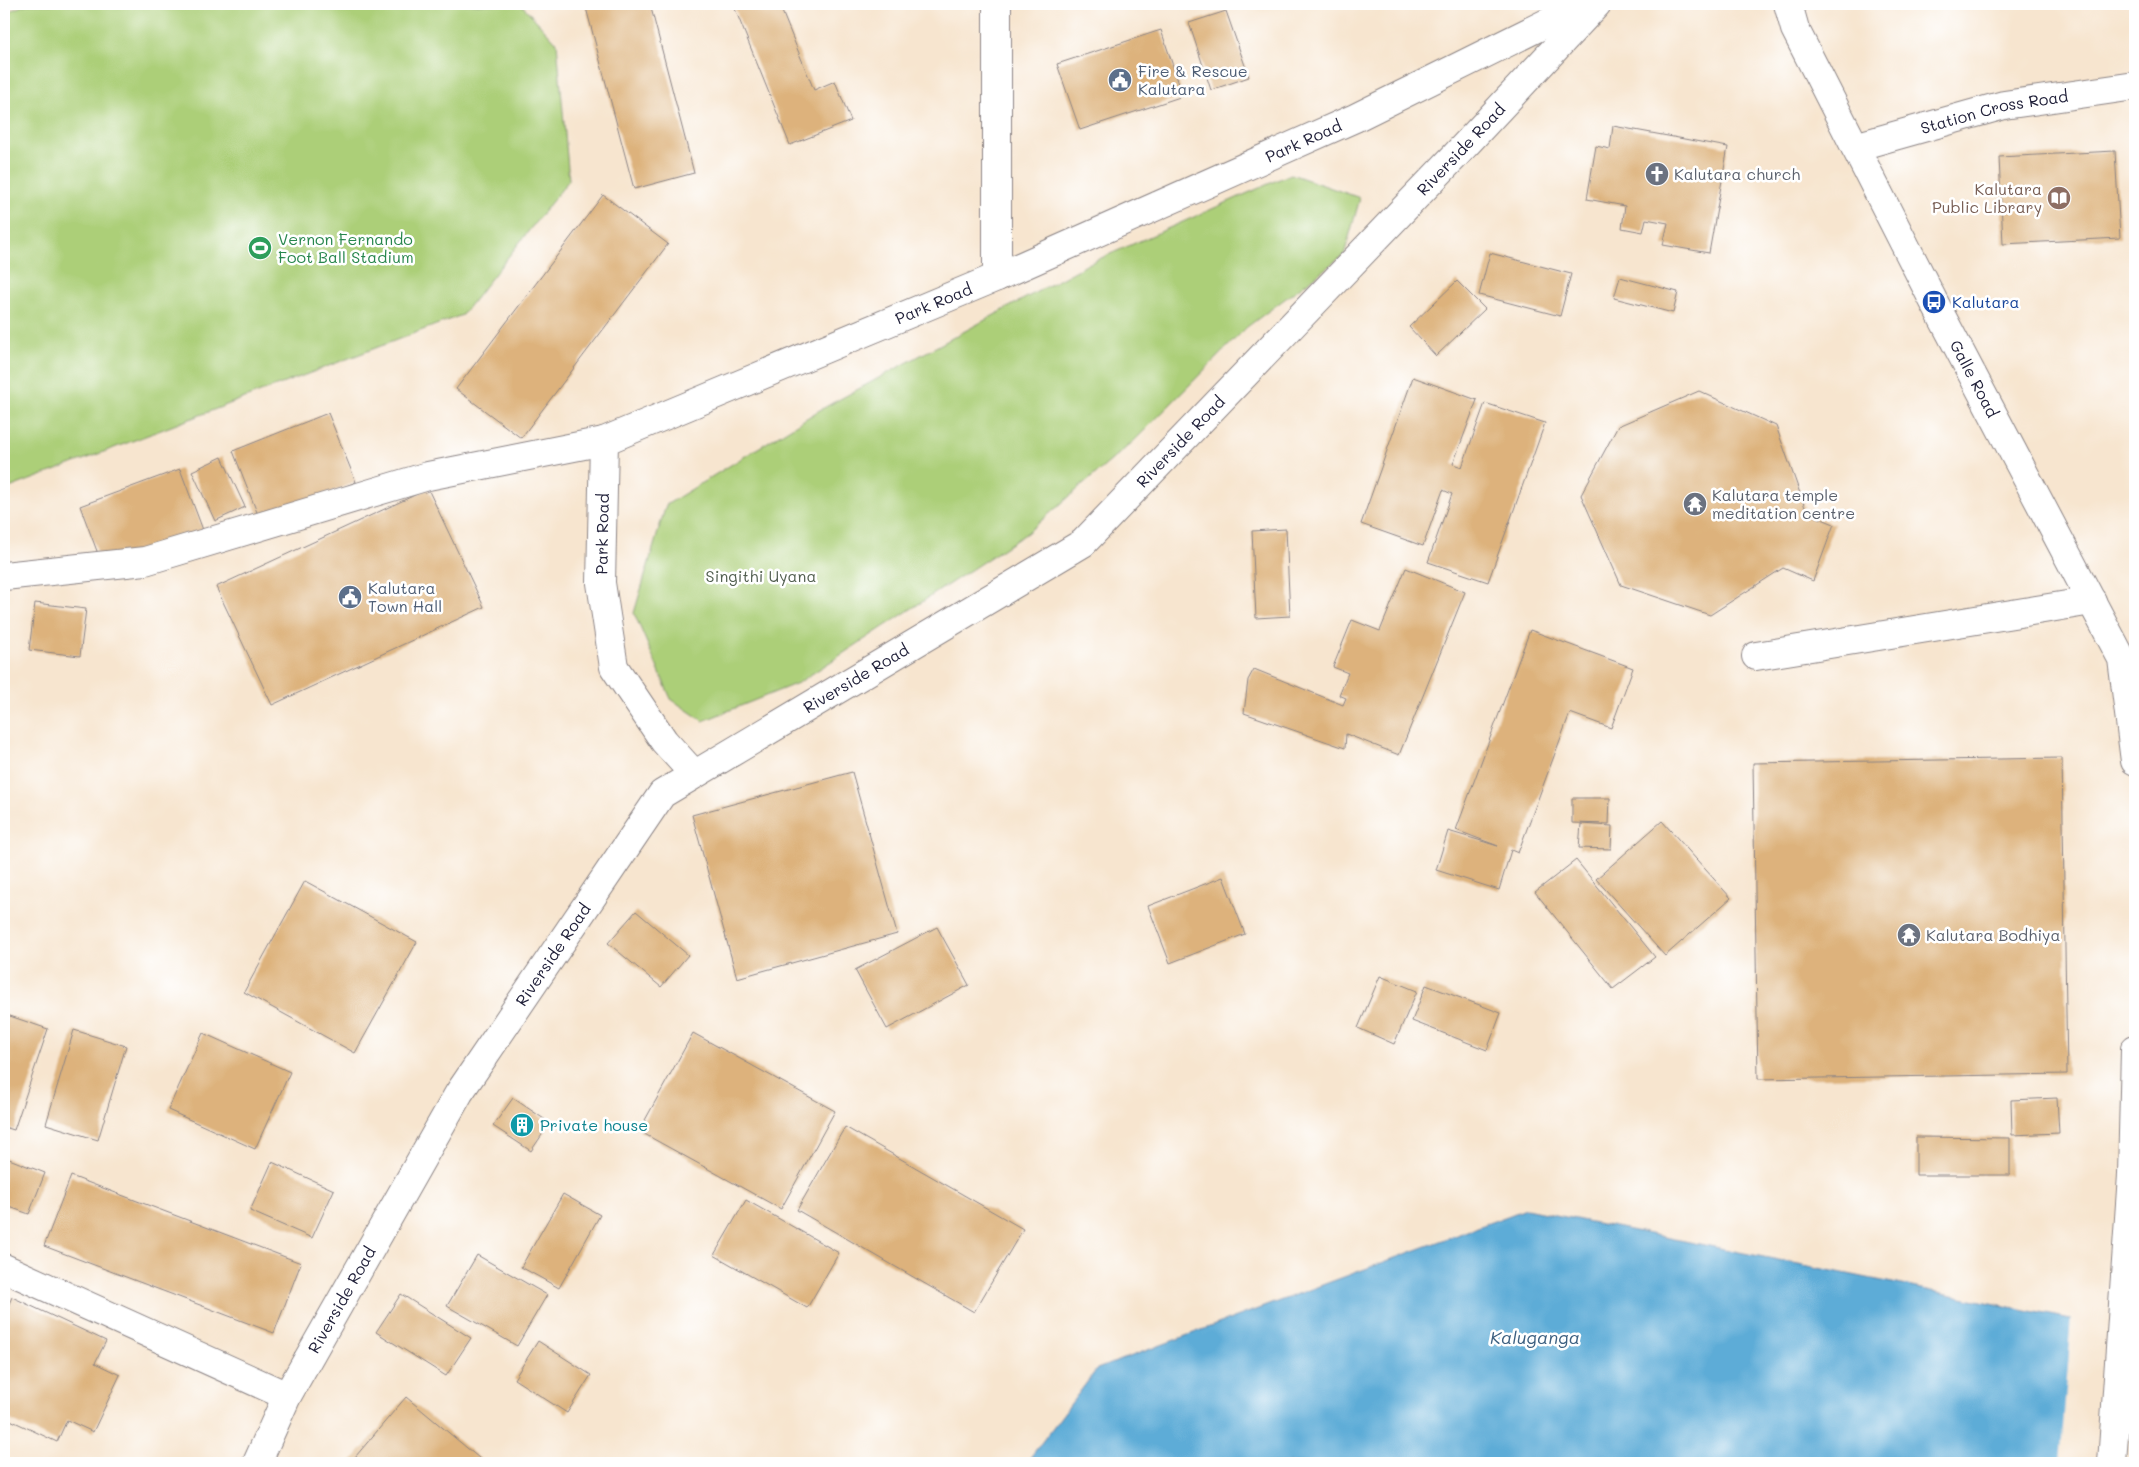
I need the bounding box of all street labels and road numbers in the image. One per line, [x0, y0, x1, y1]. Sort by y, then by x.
street label: Station Cross Road [1918, 85, 2069, 138]
street label: Riverside Road [1412, 98, 1509, 200]
street label: Park Road [1262, 114, 1345, 167]
street label: Park Road [892, 278, 975, 328]
street label: Galle Road [1946, 336, 2004, 421]
street label: Riverside Road [1131, 391, 1229, 492]
street label: Park Road [590, 493, 613, 575]
street label: Riverside Road [799, 638, 912, 718]
street label: Riverside Road [510, 899, 595, 1010]
street label: Riverside Road [303, 1242, 380, 1357]

